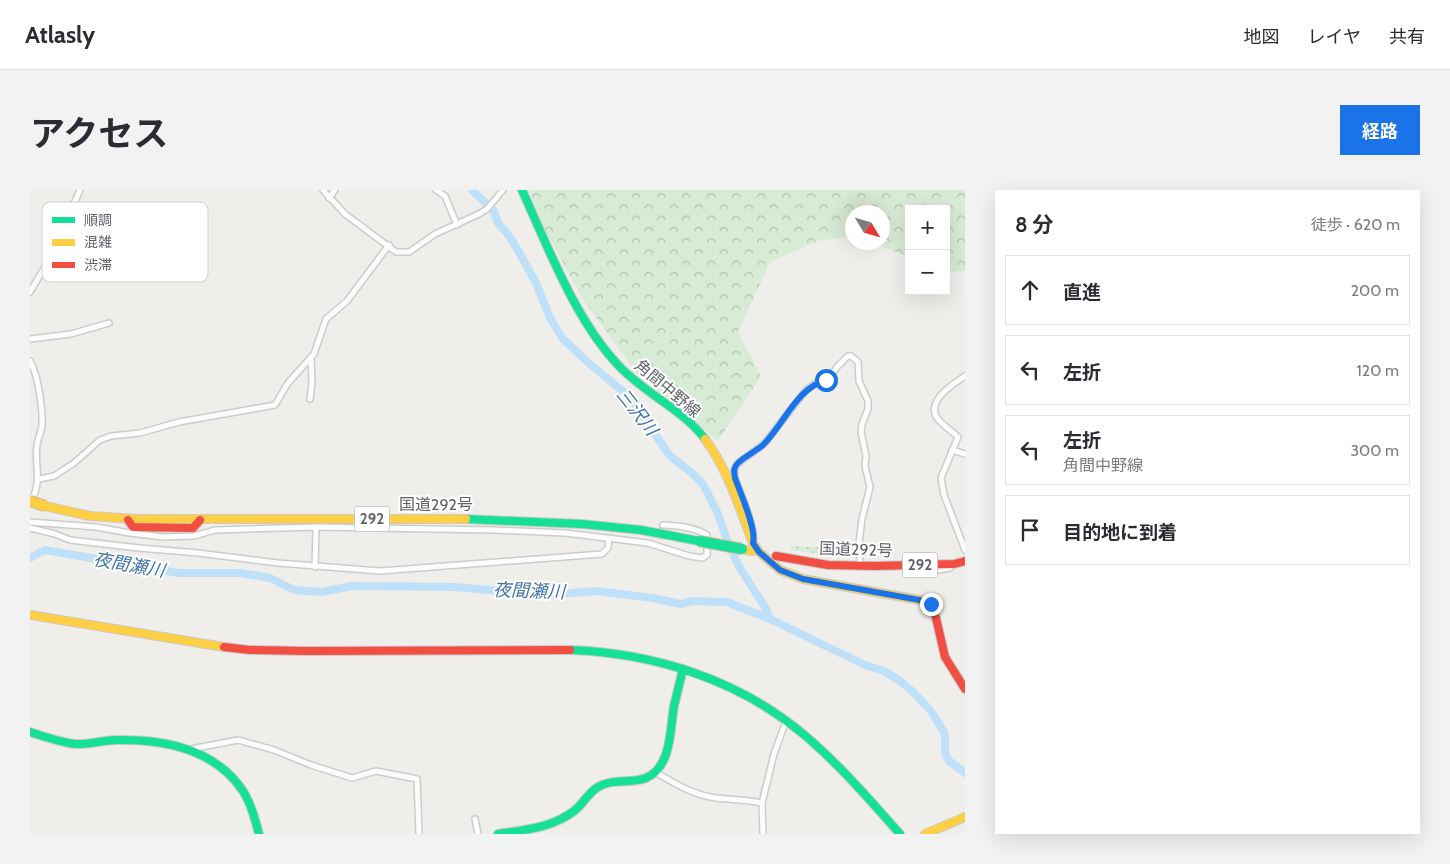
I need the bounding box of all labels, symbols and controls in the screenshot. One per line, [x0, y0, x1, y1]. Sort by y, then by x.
text: Atlasly [25, 20, 95, 49]
text: 地図 [1244, 26, 1280, 48]
text: レイヤ [1308, 26, 1361, 48]
text: 共有 [1389, 26, 1425, 48]
button: 経路 [1340, 105, 1420, 155]
text: アクセス [30, 112, 168, 155]
legend [42, 202, 208, 282]
north arrow [845, 205, 890, 250]
map controls [905, 205, 950, 295]
button: + [905, 205, 950, 250]
text: 順調 [84, 211, 112, 229]
text: 8 分 [1015, 212, 1053, 237]
text: 徒歩 · 620 m [1311, 215, 1400, 234]
text: 混雑 [84, 233, 112, 251]
button: − [905, 250, 950, 295]
text: 渋滞 [84, 256, 112, 274]
icon: ahead [1016, 276, 1044, 304]
text: 直進 [1063, 281, 1101, 304]
text: 200 m [1351, 281, 1399, 300]
street label: 角間中野線 [631, 355, 704, 421]
icon: left [1016, 356, 1044, 384]
text: 左折 [1063, 361, 1101, 384]
text: 120 m [1357, 361, 1399, 380]
route start [815, 369, 838, 392]
water label: 三沢川 [612, 384, 664, 442]
text: 左折 [1063, 429, 1101, 452]
icon: left [1016, 436, 1044, 464]
text: 300 m [1350, 441, 1399, 460]
text: 角間中野線 [1063, 456, 1143, 475]
street label: 国道292号 [399, 495, 473, 514]
road number: 292 [354, 506, 390, 532]
icon: arrive [1016, 516, 1044, 544]
text: 目的地に到着 [1063, 521, 1177, 544]
street label: 国道292号 [819, 539, 893, 560]
water label: 夜間瀬川 [92, 548, 168, 582]
road number: 292 [902, 552, 938, 578]
water label: 夜間瀬川 [493, 579, 567, 603]
route end [920, 593, 943, 616]

